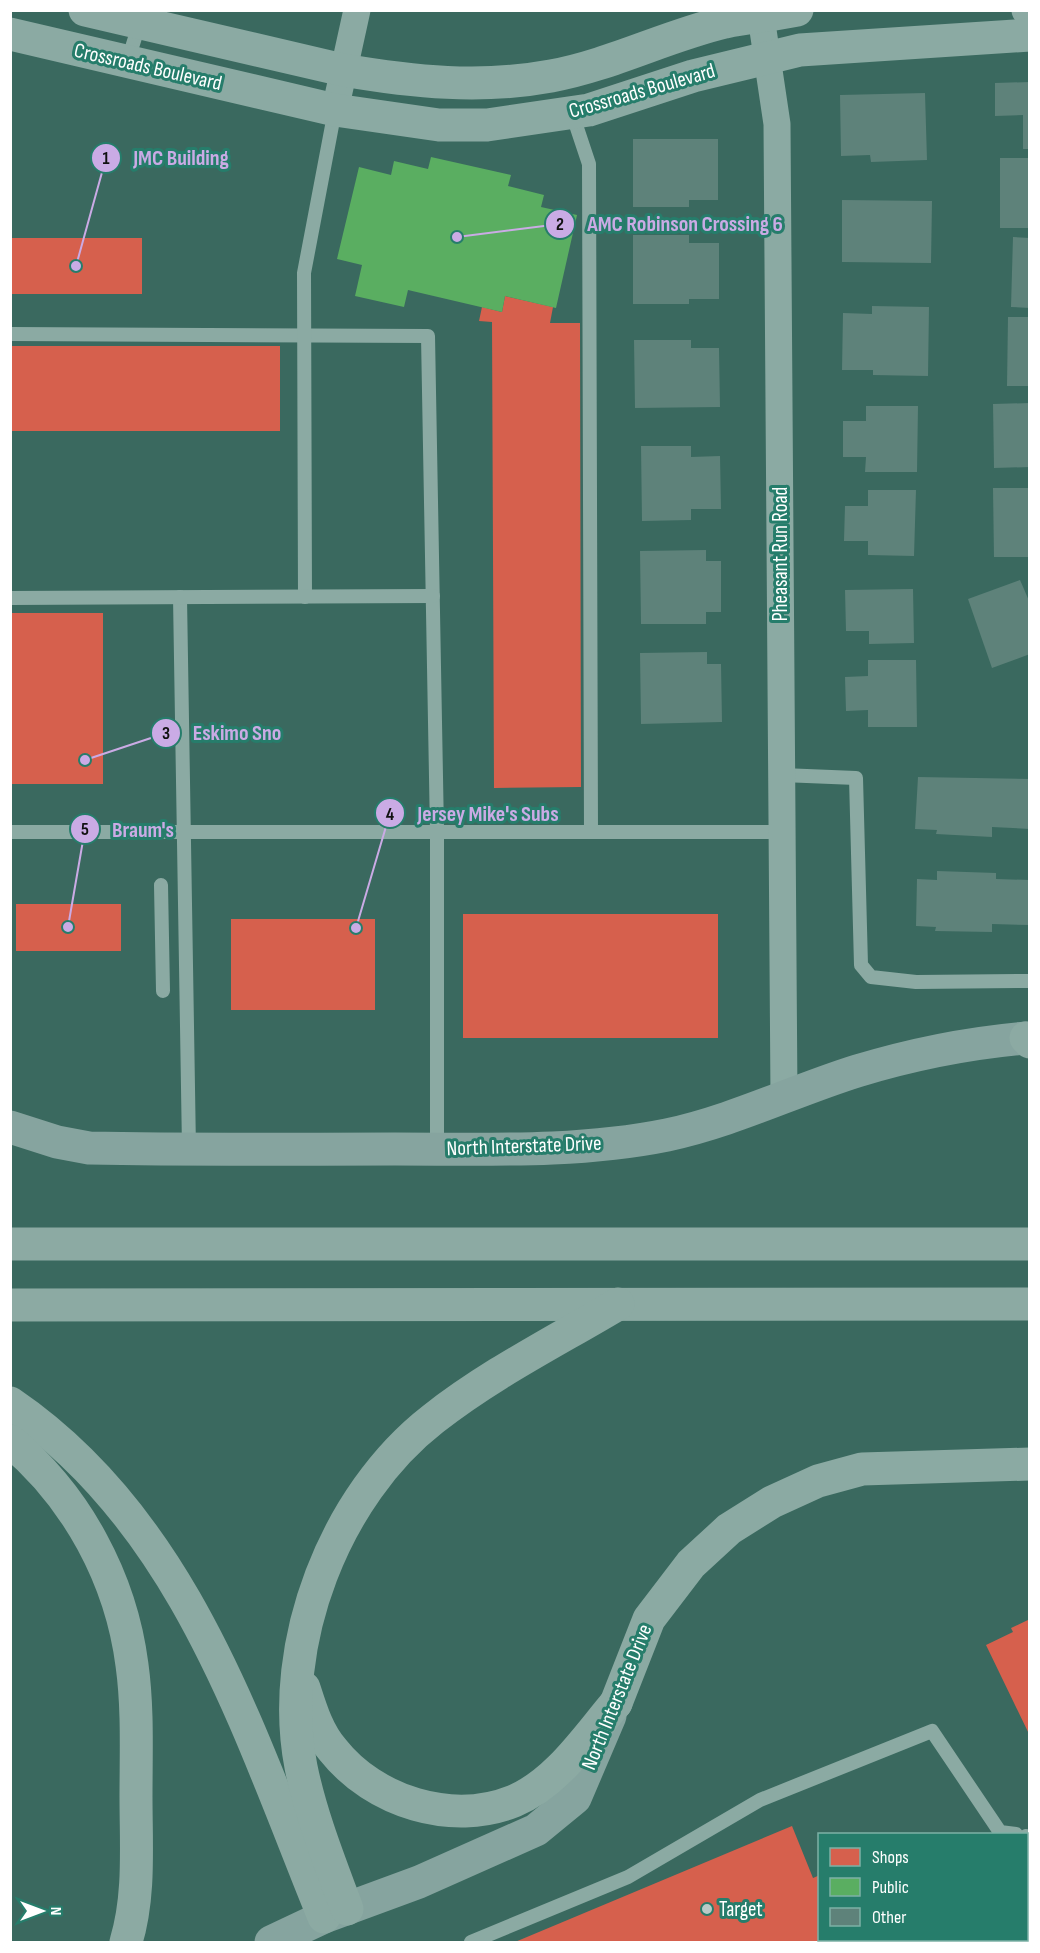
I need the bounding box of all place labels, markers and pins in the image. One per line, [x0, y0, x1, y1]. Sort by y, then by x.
callout: JMC Building [91, 138, 241, 178]
callout: AMC Robinson Crossing 6 [545, 204, 795, 244]
callout: Eskimo Sno [151, 713, 293, 753]
callout: Jersey Mike's Subs [375, 793, 570, 833]
callout: Braum's [70, 809, 186, 849]
place label: Target [719, 1897, 763, 1922]
marker: Target [700, 1902, 714, 1916]

